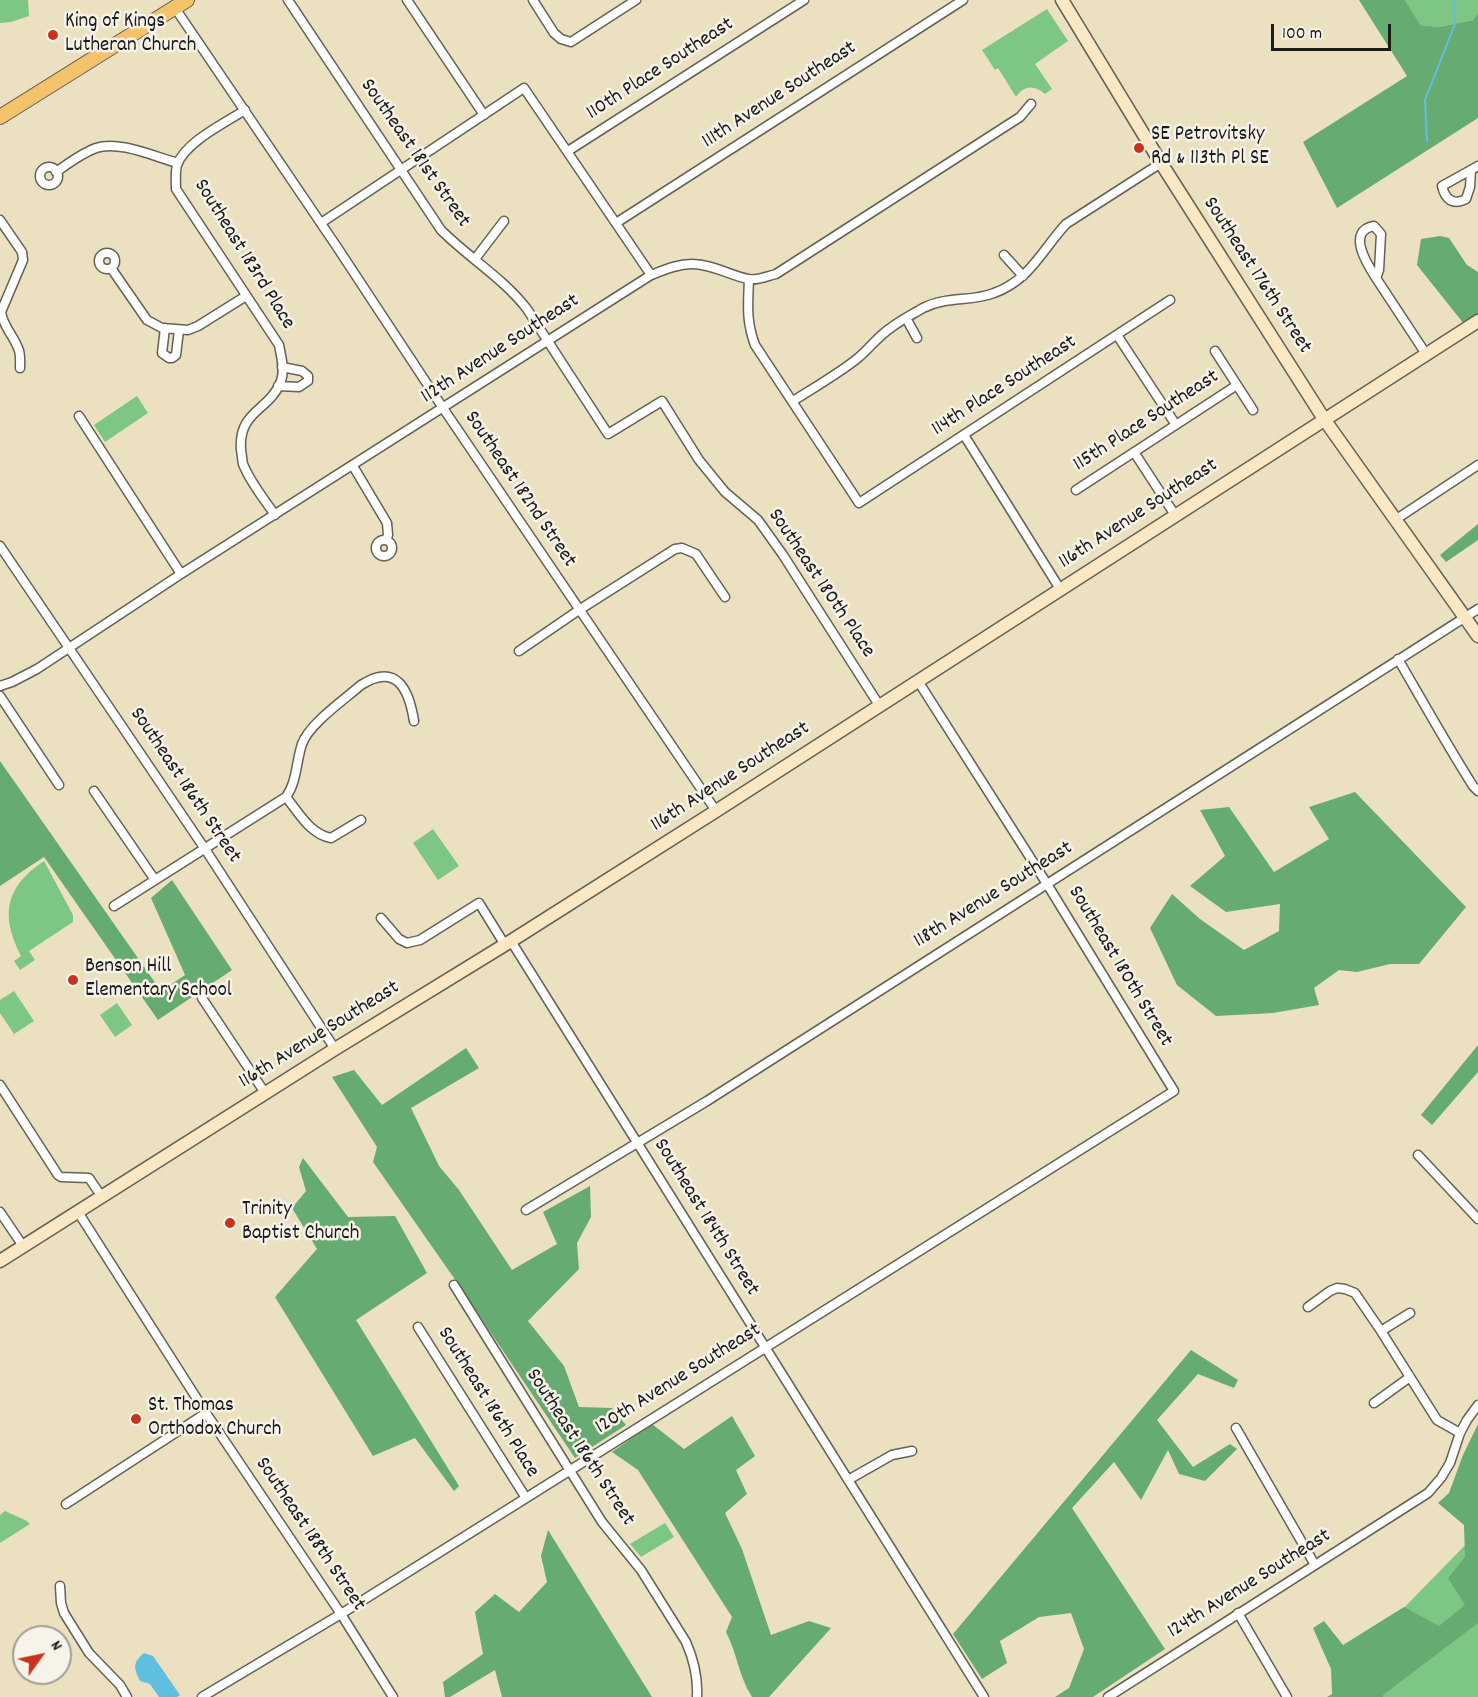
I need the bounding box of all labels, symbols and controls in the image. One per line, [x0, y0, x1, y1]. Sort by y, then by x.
place label: King of Kings Lutheran Church [65, 10, 196, 60]
scale bar [1274, 12, 1394, 50]
street label: 110th Place Southeast [583, 13, 739, 127]
text: 100 m [1282, 22, 1322, 47]
marker: King of Kings Lutheran Church [46, 28, 60, 42]
street label: 111th Avenue Southeast [698, 37, 862, 155]
street label: Southeast 181st Street [353, 75, 475, 233]
place label: SE Petrovitsky Rd & 113th Pl SE [1151, 123, 1269, 173]
marker: SE Petrovitsky Rd & 113th Pl SE [1132, 141, 1146, 155]
street label: Southeast 183rd Place [187, 175, 299, 335]
street label: Southeast 176th Street [1196, 193, 1316, 359]
street label: 112th Avenue Southeast [417, 289, 585, 411]
street label: 114th Place Southeast [928, 331, 1082, 443]
street label: 115th Place Southeast [1069, 366, 1225, 478]
street label: Southeast 182nd Street [457, 407, 581, 573]
street label: 116th Avenue Southeast [1055, 454, 1223, 576]
street label: Southeast 180th Place [761, 505, 879, 663]
street label: Southeast 186th Street [123, 704, 245, 868]
street label: 116th Avenue Southeast [647, 717, 815, 839]
street label: 118th Avenue Southeast [910, 837, 1078, 955]
street label: Southeast 180th Street [1061, 882, 1177, 1052]
place label: Benson Hill Elementary School [85, 955, 232, 1005]
marker: Benson Hill Elementary School [66, 973, 80, 987]
street label: 116th Avenue Southeast [235, 976, 405, 1096]
street label: Southeast 184th Street [647, 1135, 763, 1301]
place label: Trinity Baptist Church [242, 1198, 359, 1248]
marker: Trinity Baptist Church [223, 1216, 237, 1230]
street label: 120th Avenue Southeast [592, 1319, 766, 1441]
street label: Southeast 186th Place [430, 1323, 544, 1483]
street label: Southeast 186th Street [519, 1365, 639, 1531]
place label: St. Thomas Orthodox Church [148, 1394, 281, 1444]
marker: St. Thomas Orthodox Church [129, 1412, 143, 1426]
street label: Southeast 188th Street [248, 1453, 370, 1617]
street label: 124th Avenue Southeast [1164, 1525, 1336, 1645]
north arrow [12, 1625, 72, 1685]
text: N [44, 1636, 68, 1656]

